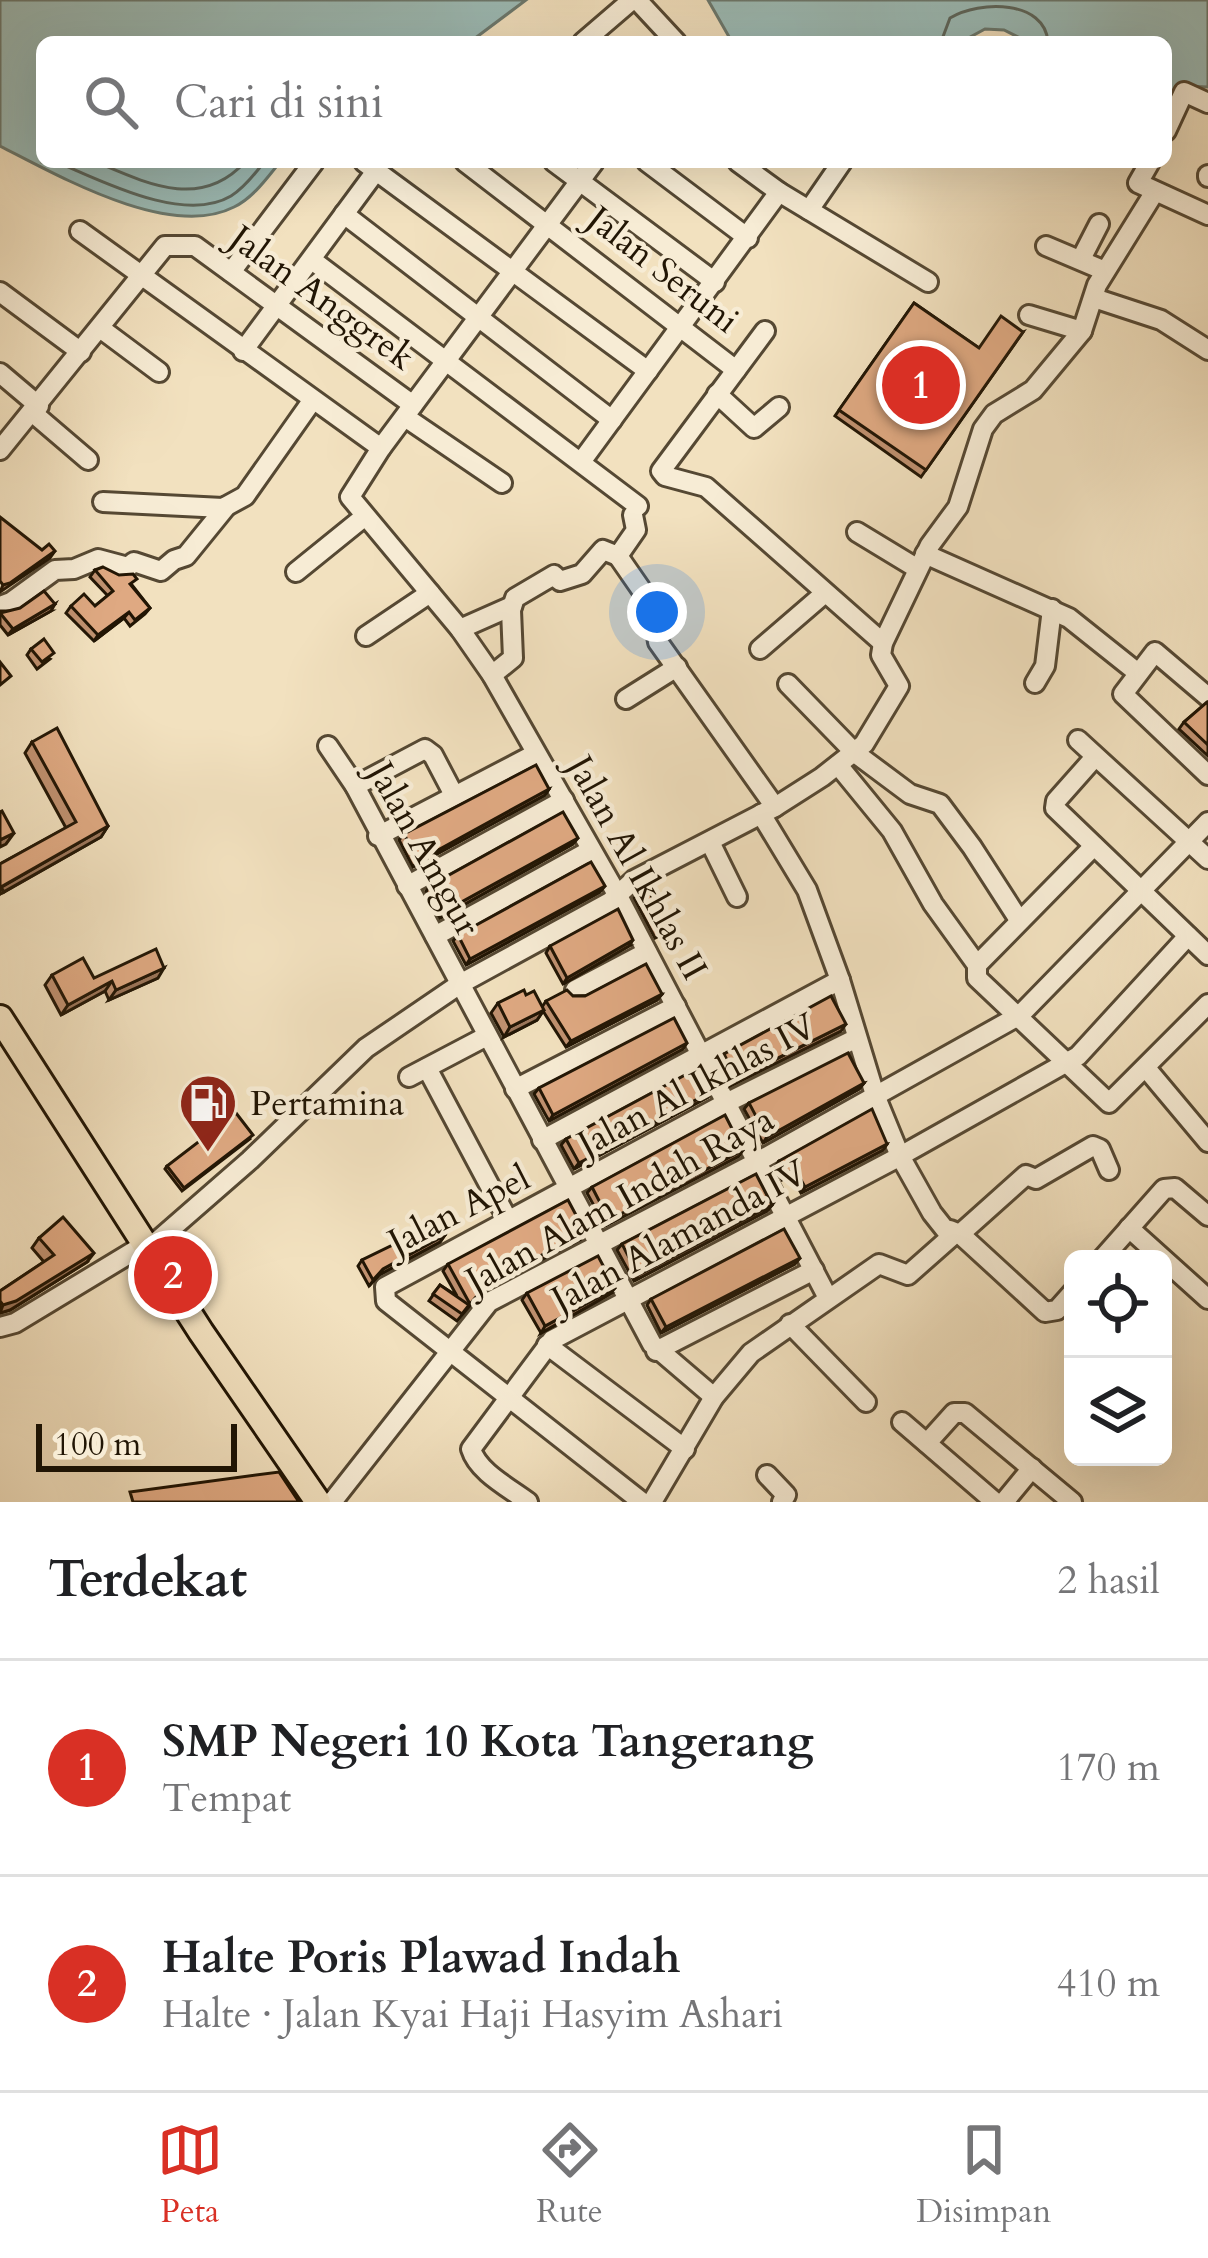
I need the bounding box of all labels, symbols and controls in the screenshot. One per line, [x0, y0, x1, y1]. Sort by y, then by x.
search box [36, 36, 1172, 168]
icon: search [78, 69, 144, 135]
text: Cari di sini [174, 72, 384, 133]
street label: Jalan Seruni [573, 192, 749, 345]
street label: Jalan Anggrek [215, 211, 425, 382]
pin: 1 [882, 340, 960, 430]
your location [627, 582, 687, 642]
street label: Jalan Al Ikhlas II [553, 743, 719, 989]
street label: Jalan Amgur [354, 749, 492, 945]
street label: Jalan Al Ikhlas IV [565, 1001, 825, 1171]
fuel station icon: Pertamina [177, 1072, 239, 1154]
place label: Pertamina [250, 1079, 405, 1128]
street label: Jalan Alam Indah Raya [453, 1095, 783, 1307]
street label: Jalan Alamanda IV [538, 1148, 816, 1326]
street label: Jalan Apel [375, 1153, 538, 1269]
pin: 2 [134, 1230, 212, 1320]
map controls [1064, 1250, 1172, 1466]
button: locate [1064, 1250, 1172, 1358]
button: layers [1064, 1358, 1172, 1466]
scale bar [36, 1418, 237, 1471]
text: 100 m [54, 1422, 141, 1467]
text: Terdekat [48, 1545, 247, 1615]
text: 2 hasil [1057, 1554, 1160, 1607]
text: SMP Negeri 10 Kota Tangerang [162, 1711, 814, 1772]
text: 1 [77, 1741, 97, 1794]
text: 170 m [1057, 1741, 1160, 1794]
text: Tempat [162, 1772, 291, 1825]
text: Halte Poris Plawad Indah [162, 1927, 681, 1988]
text: 2 [77, 1957, 97, 2010]
text: 410 m [1057, 1957, 1160, 2010]
text: Halte · Jalan Kyai Haji Hasyim Ashari [162, 1988, 783, 2041]
tab: Peta [157, 2117, 223, 2234]
tab: Rute [536, 2117, 603, 2234]
tab: Disimpan [916, 2117, 1051, 2234]

